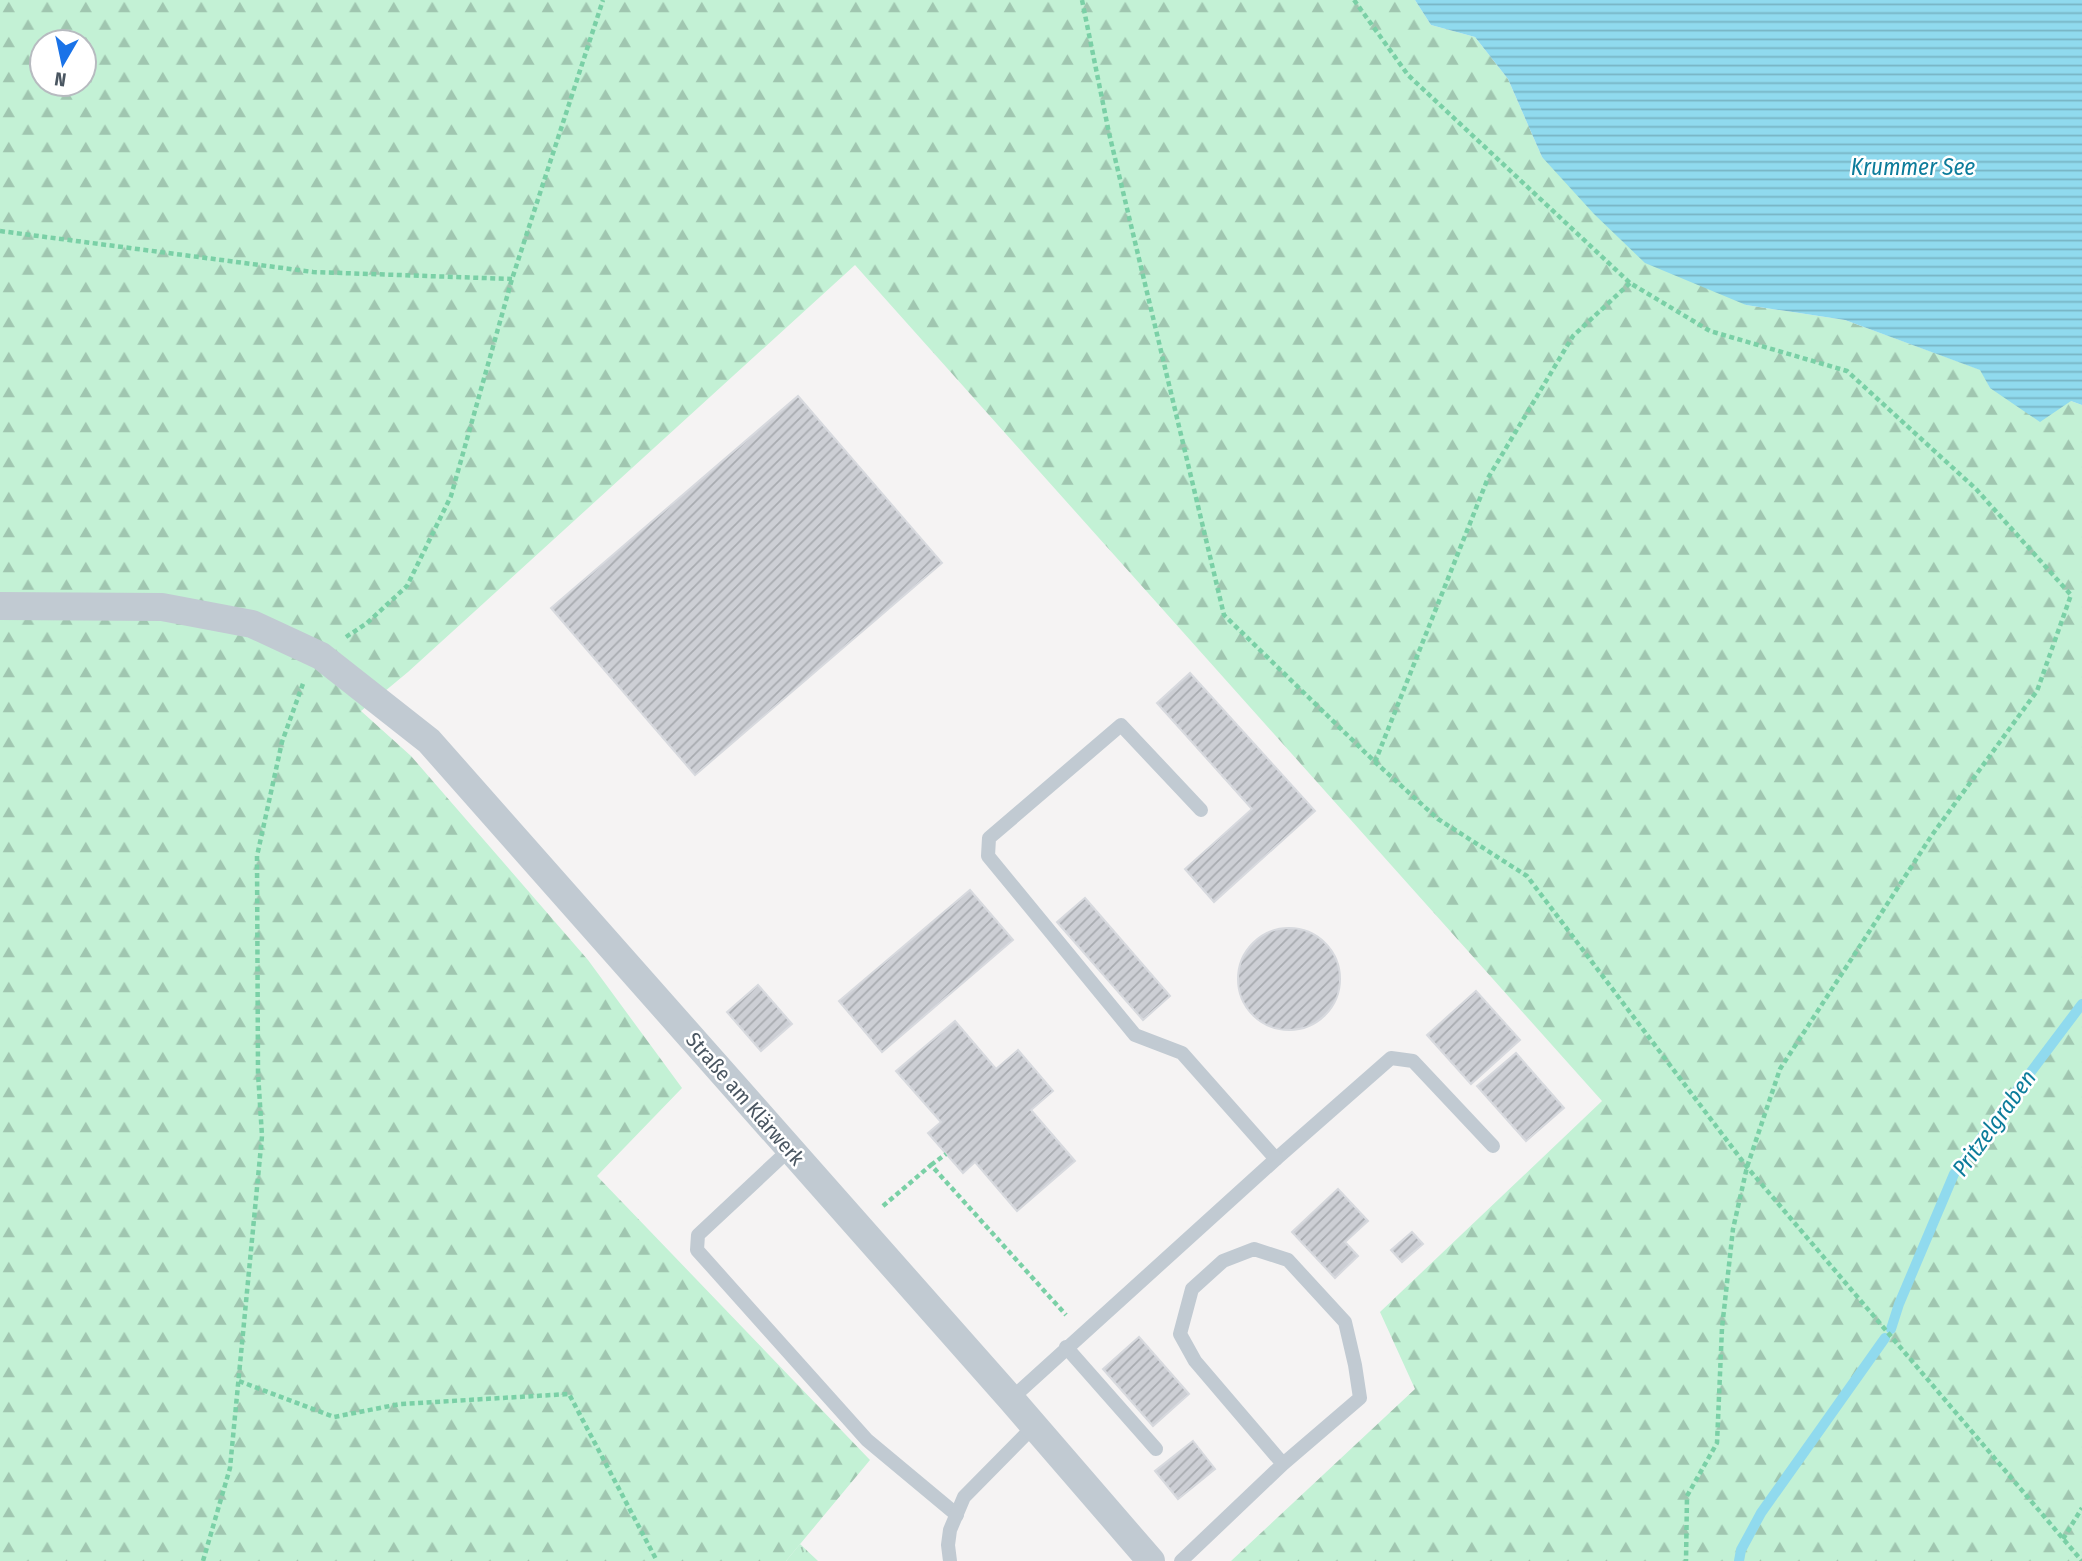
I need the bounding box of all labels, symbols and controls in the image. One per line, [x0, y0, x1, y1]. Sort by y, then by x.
north arrow [28, 28, 98, 98]
text: N [53, 67, 68, 92]
water label: Krummer See [1851, 153, 1975, 181]
street label: Straße am Klärwerk [680, 1027, 810, 1171]
water label: Pritzelgraben [1946, 1064, 2042, 1182]

